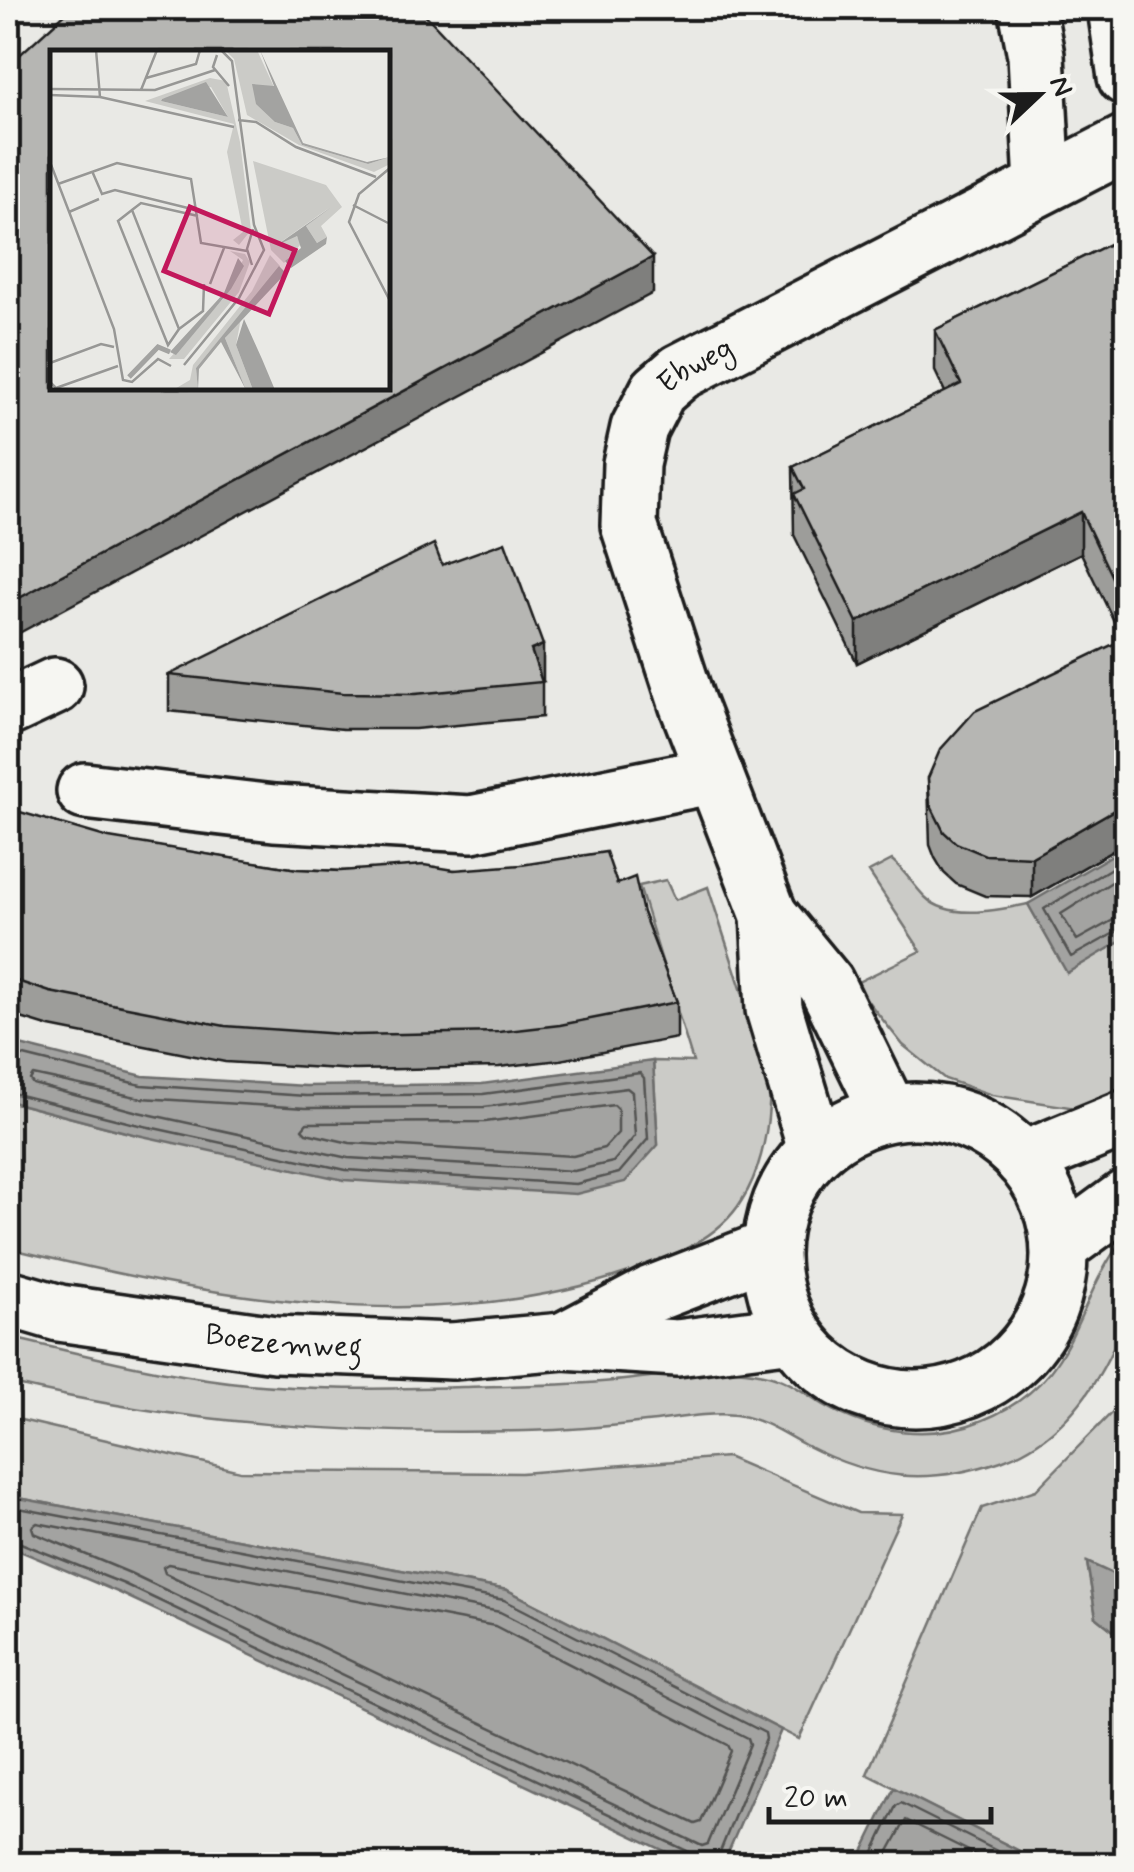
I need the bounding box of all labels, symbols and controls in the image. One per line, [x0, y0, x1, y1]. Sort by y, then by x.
north arrow [989, 45, 1089, 145]
inset map [50, 50, 390, 390]
text: N [1039, 71, 1081, 102]
street label: Ebweg [649, 329, 741, 402]
street label: Boezemweg [203, 1315, 363, 1370]
scale bar [769, 1762, 992, 1824]
text: 20 m [784, 1779, 848, 1818]

